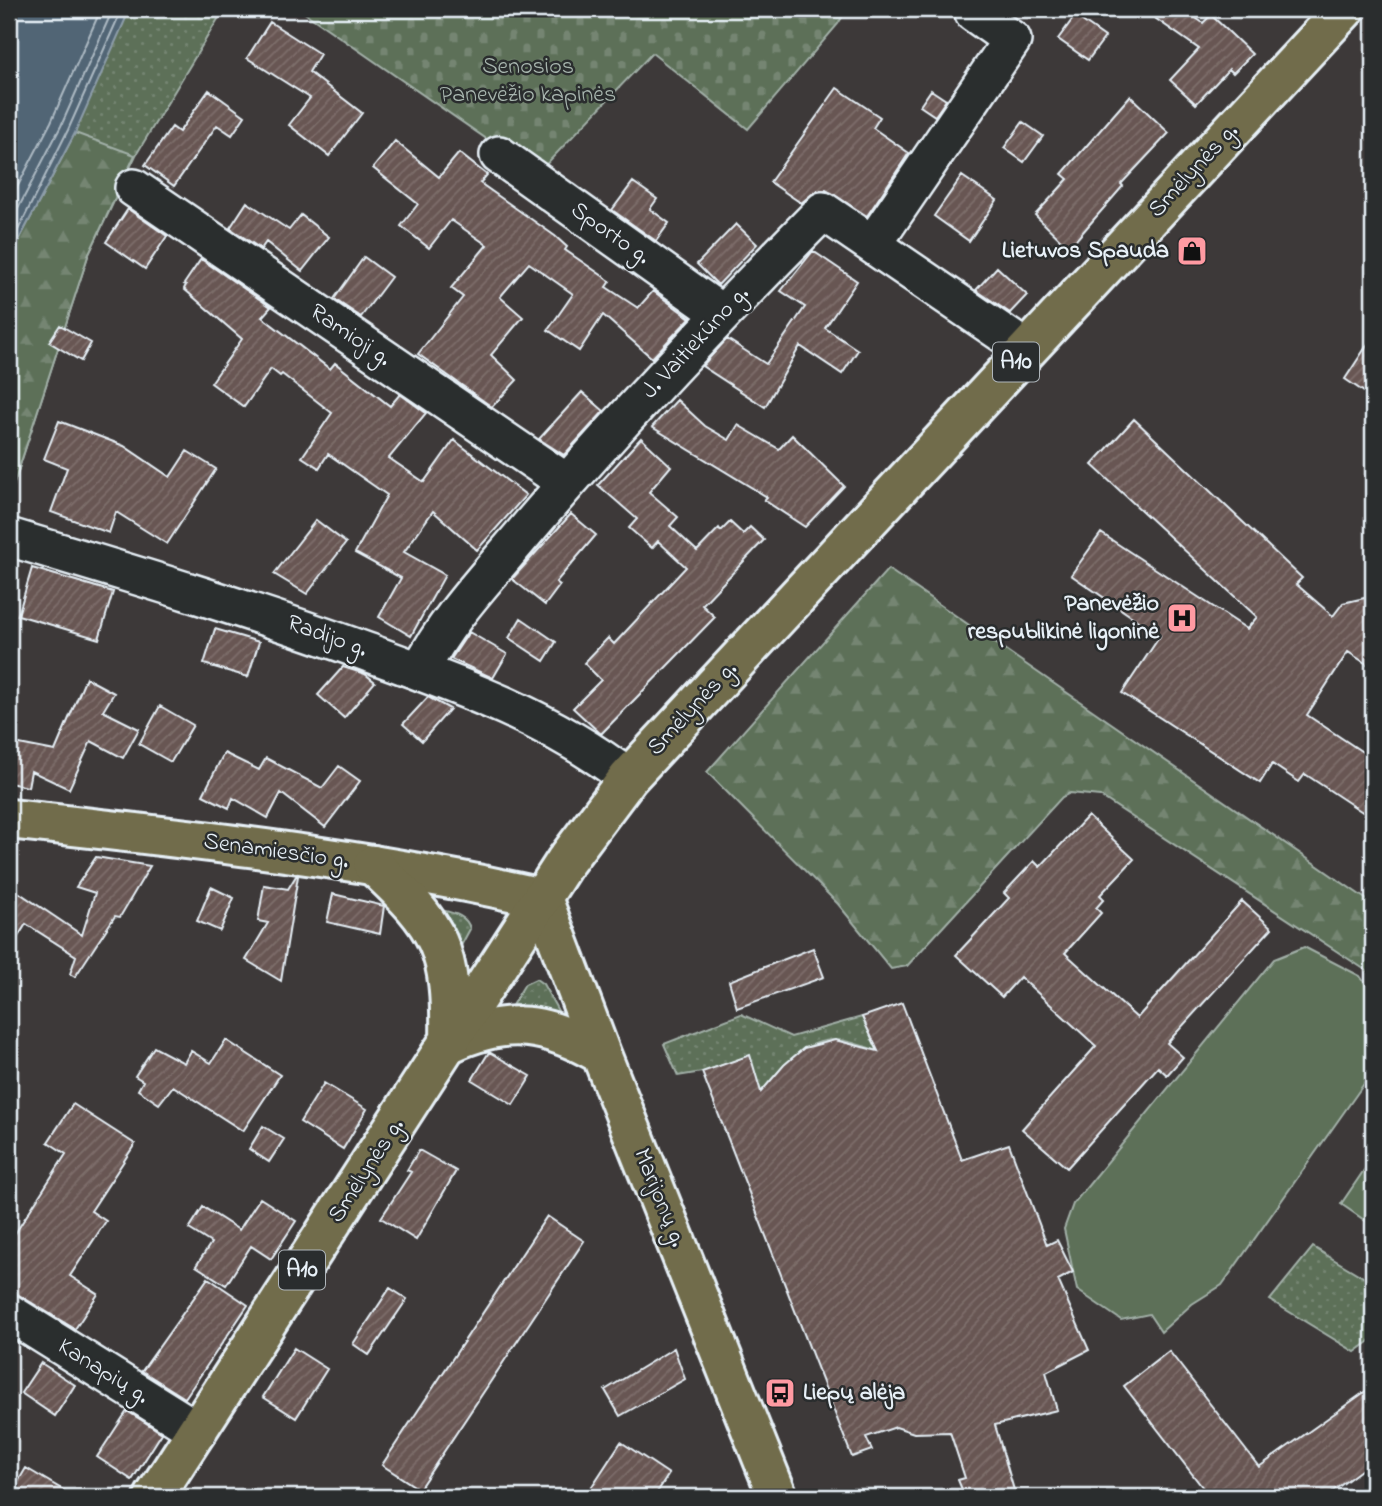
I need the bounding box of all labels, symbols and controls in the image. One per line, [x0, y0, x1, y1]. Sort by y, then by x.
park label: Senosios Panevėžio kapinės [440, 50, 616, 113]
street label: Smėlynės g. [1141, 116, 1248, 227]
street label: Sporto g. [563, 194, 657, 274]
place label: Lietuvos Spauda [1002, 234, 1169, 269]
shop icon: Lietuvos Spauda [1175, 234, 1209, 268]
street label: J. Vaitiekūno g. [634, 278, 758, 408]
street label: Ramioji g. [302, 296, 398, 376]
road number: A10 [993, 342, 1039, 382]
place label: Panevėžio respublikinė ligoninė [968, 587, 1160, 651]
hospital icon: Panevėžio respublikinė ligoninė [1165, 601, 1199, 635]
street label: Radijo g. [282, 606, 372, 668]
street label: Smėlynės g. [640, 654, 747, 765]
street label: Senamiesčio g. [201, 825, 351, 880]
street label: Smėlynės g. [320, 1112, 415, 1231]
street label: Marijonų g. [623, 1143, 695, 1253]
road number: A10 [279, 1250, 325, 1289]
street label: Kanapių g. [50, 1330, 156, 1414]
bus stop icon: Liepų alėja [763, 1376, 797, 1410]
place label: Liepų alėja [803, 1376, 905, 1411]

